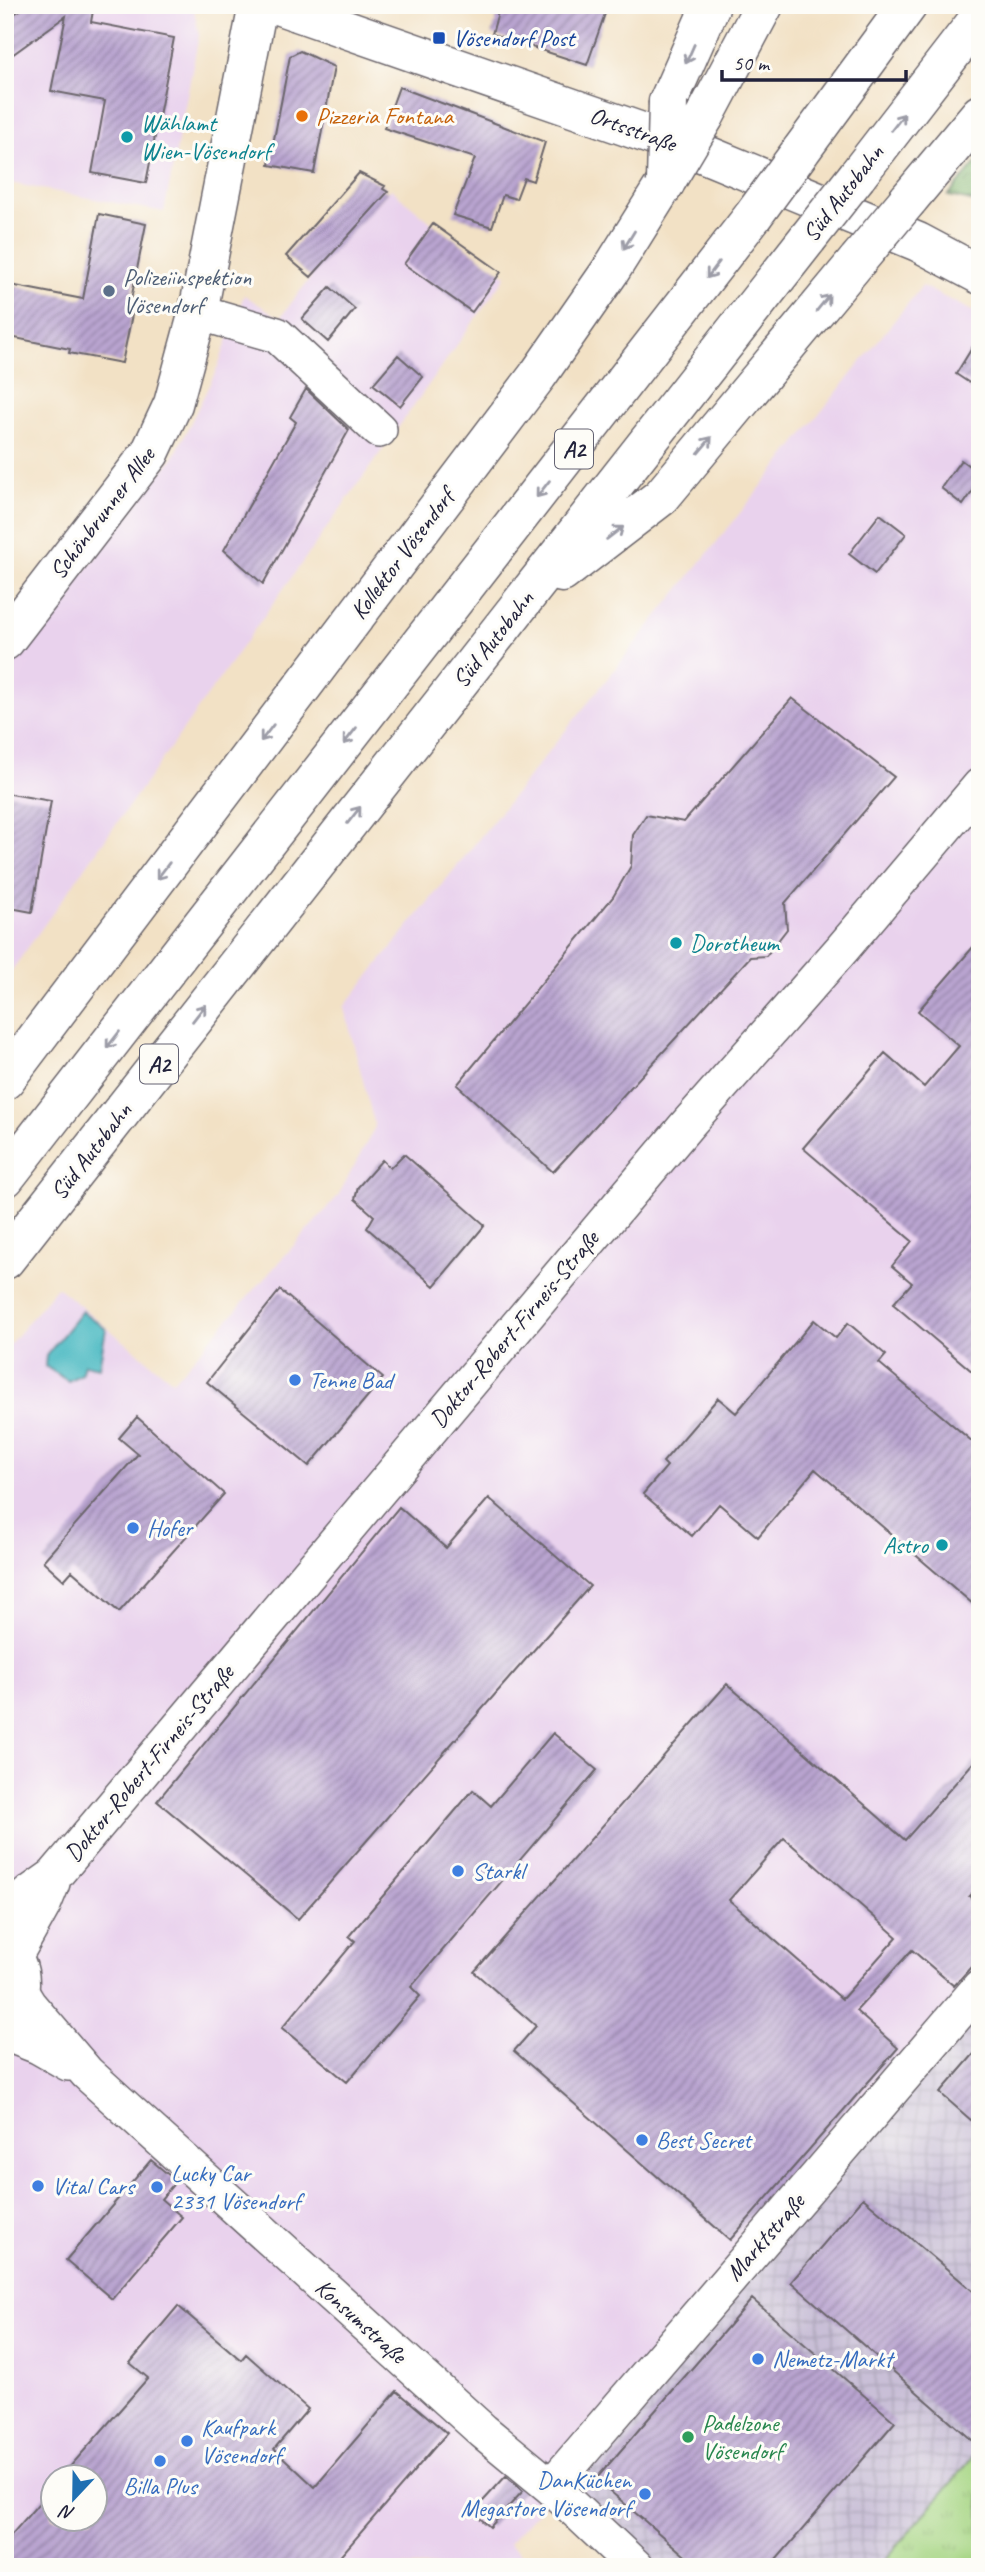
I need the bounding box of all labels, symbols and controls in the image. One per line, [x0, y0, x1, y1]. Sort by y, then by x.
place label: Vösendorf Post [453, 23, 576, 53]
marker: Vösendorf Post [431, 30, 447, 46]
scale bar [722, 38, 906, 82]
one-way arrow [683, 42, 696, 64]
text: 50 m [733, 50, 771, 76]
street label: Ortsstraße [586, 100, 682, 159]
place label: Pizzeria Fontana [316, 101, 454, 131]
place label: Wählamt Wien-Vösendorf [141, 108, 275, 166]
marker: Pizzeria Fontana [294, 108, 310, 124]
one-way arrow [891, 113, 906, 131]
marker: Wählamt Wien-Vösendorf [119, 129, 135, 145]
street label: Süd Autobahn [796, 138, 890, 248]
one-way arrow [622, 230, 637, 249]
one-way arrow [705, 260, 720, 279]
place label: Polizeiinspektion Vösendorf [123, 262, 251, 320]
marker: Polizeiinspektion Vösendorf [101, 283, 117, 299]
one-way arrow [815, 295, 831, 313]
road number: A2 [555, 430, 593, 468]
one-way arrow [697, 436, 713, 454]
street label: Schönbrunner Allee [43, 439, 163, 585]
street label: Kollektor Vösendorf [343, 479, 464, 625]
one-way arrow [536, 479, 551, 497]
one-way arrow [605, 525, 623, 540]
street label: Süd Autobahn [446, 584, 540, 694]
one-way arrow [260, 723, 275, 742]
one-way arrow [343, 726, 358, 744]
one-way arrow [347, 807, 362, 825]
one-way arrow [156, 862, 171, 880]
place label: Dorotheum [690, 928, 781, 958]
marker: Dorotheum [668, 935, 684, 951]
one-way arrow [191, 1005, 206, 1023]
one-way arrow [105, 1030, 120, 1048]
road number: A2 [140, 1044, 178, 1084]
street label: Süd Autobahn [44, 1096, 138, 1206]
street label: Doktor-Robert-Firneis-Straße [423, 1223, 607, 1434]
place label: Tenne Bad [309, 1365, 396, 1395]
marker: Tenne Bad [287, 1372, 303, 1388]
place label: Hofer [147, 1513, 195, 1543]
marker: Hofer [125, 1520, 141, 1536]
place label: Astro [883, 1530, 930, 1560]
marker: Astro [934, 1537, 950, 1553]
street label: Doktor-Robert-Firneis-Straße [58, 1657, 242, 1868]
place label: Starkl [472, 1856, 528, 1886]
marker: Starkl [450, 1863, 466, 1879]
place label: Best Secret [656, 2125, 753, 2155]
marker: Best Secret [634, 2132, 650, 2148]
place label: Lucky Car 2331 Vösendorf [171, 2158, 306, 2216]
place label: Vital Cars [52, 2171, 137, 2201]
marker: Vital Cars [30, 2178, 46, 2194]
marker: Lucky Car 2331 Vösendorf [149, 2179, 165, 2195]
street label: Marktstraße [719, 2186, 812, 2287]
street label: Konsumstraße [309, 2272, 414, 2371]
place label: Nemetz-Markt [772, 2344, 895, 2374]
marker: Nemetz-Markt [750, 2351, 766, 2367]
place label: Padelzone Vösendorf [702, 2408, 788, 2466]
place label: Kaufpark Vösendorf [201, 2412, 287, 2470]
marker: Padelzone Vösendorf [680, 2429, 696, 2445]
marker: Kaufpark Vösendorf [179, 2433, 195, 2449]
marker: Billa Plus [152, 2453, 168, 2469]
north arrow [38, 2464, 108, 2534]
place label: DanKüchen Megastore Vösendorf [460, 2465, 636, 2523]
place label: Billa Plus [123, 2471, 199, 2501]
marker: DanKüchen Megastore Vösendorf [637, 2486, 653, 2502]
text: N [55, 2498, 78, 2526]

